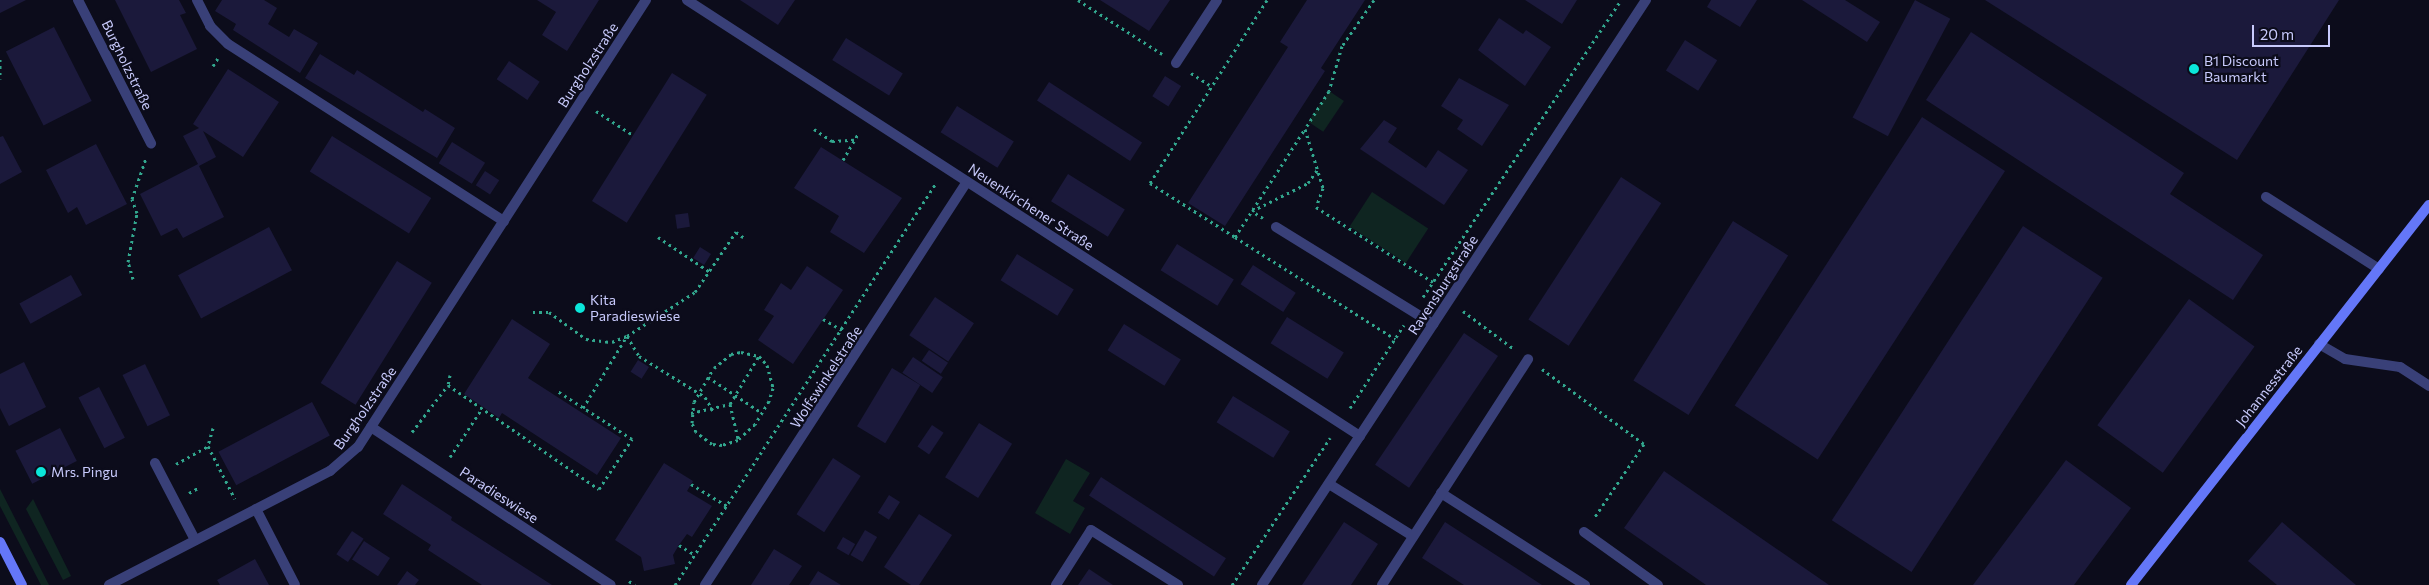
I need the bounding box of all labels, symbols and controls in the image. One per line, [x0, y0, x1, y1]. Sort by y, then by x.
scale bar [2254, 15, 2332, 47]
street label: Burgholzstraße [98, 17, 156, 113]
street label: Burgholzstraße [554, 19, 622, 111]
text: 20 m [2260, 25, 2294, 43]
place label: B1 Discount Baumarkt [2204, 53, 2279, 85]
marker: B1 Discount Baumarkt [2188, 63, 2200, 75]
street label: Neuenkirchener Straße [965, 160, 1097, 254]
street label: Ravensburgstraße [1405, 232, 1481, 338]
place label: Kita Paradieswiese [590, 292, 680, 324]
marker: Kita Paradieswiese [574, 302, 586, 314]
street label: Wolfswinkelstraße [787, 323, 865, 431]
street label: Johannesstraße [2232, 342, 2306, 430]
street label: Burgholzstraße [330, 363, 400, 453]
street label: Paradieswiese [457, 463, 541, 527]
place label: Mrs. Pingu [51, 464, 118, 480]
marker: Mrs. Pingu [35, 466, 47, 478]

